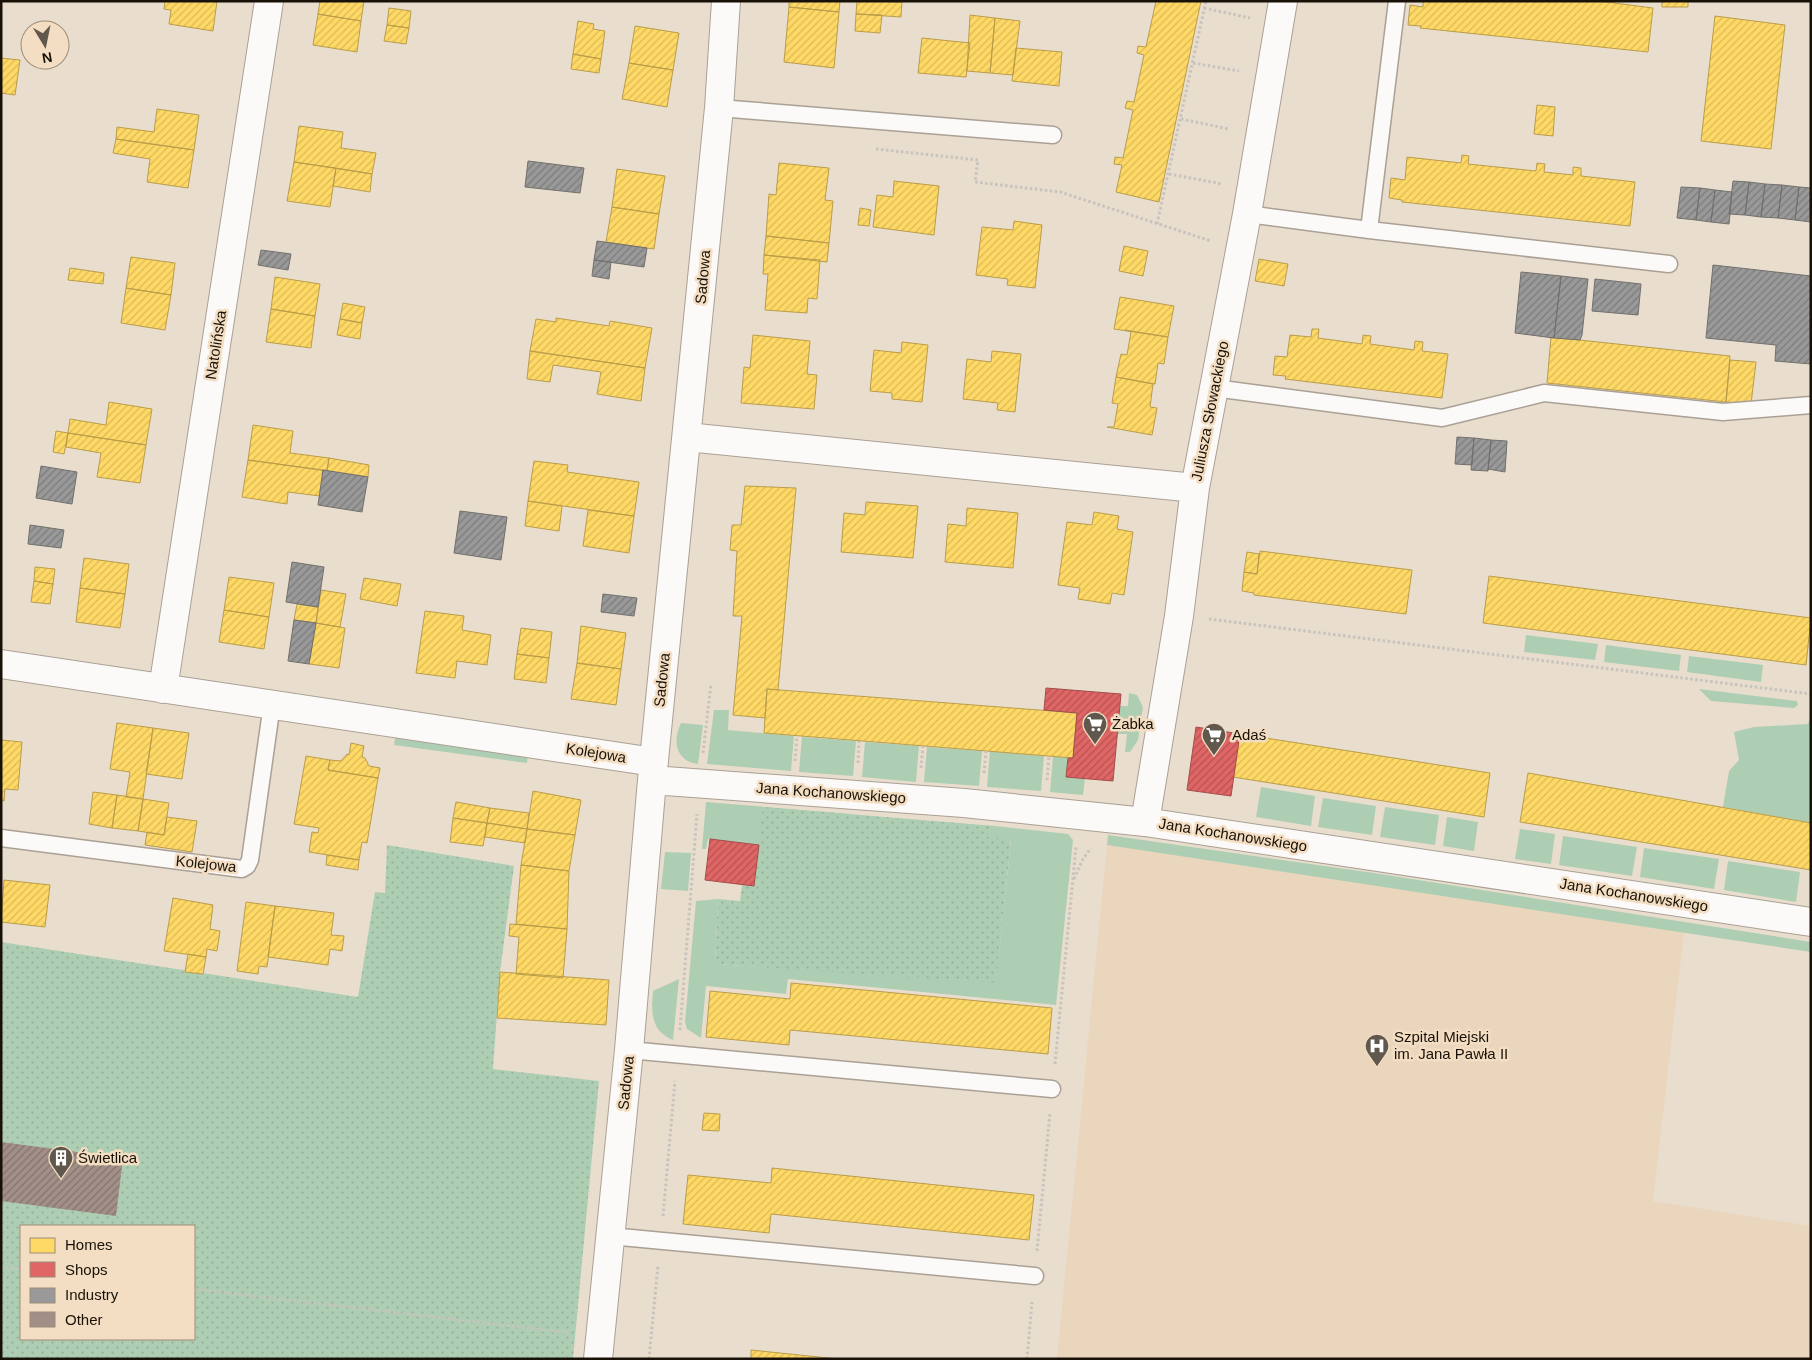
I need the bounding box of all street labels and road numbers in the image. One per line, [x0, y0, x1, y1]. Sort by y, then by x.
street label: Sadowa [692, 249, 713, 305]
street label: Natolińska [202, 308, 229, 381]
street label: Juliusza Słowackiego [1188, 339, 1231, 483]
street label: Sadowa [650, 651, 673, 708]
street label: Kolejowa [565, 739, 628, 766]
street label: Jana Kochanowskiego [756, 779, 906, 806]
street label: Jana Kochanowskiego [1158, 814, 1309, 855]
street label: Kolejowa [175, 852, 238, 875]
street label: Jana Kochanowskiego [1559, 874, 1710, 915]
street label: Sadowa [614, 1054, 637, 1111]

